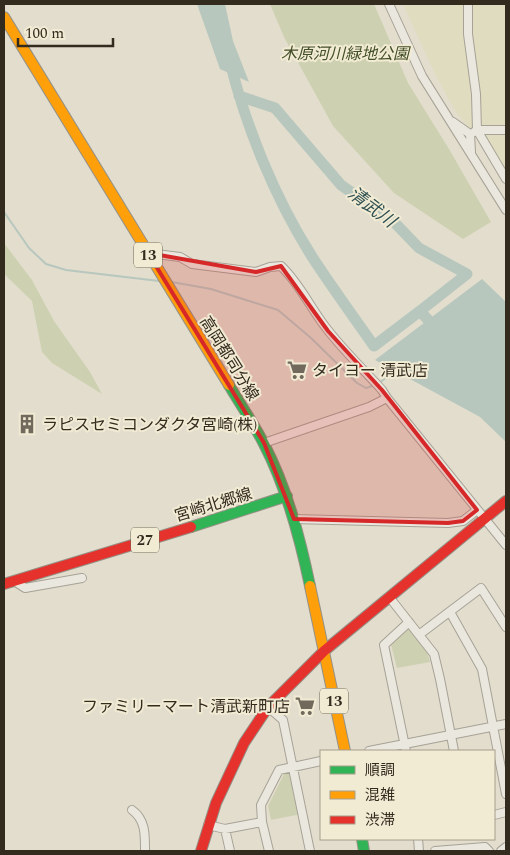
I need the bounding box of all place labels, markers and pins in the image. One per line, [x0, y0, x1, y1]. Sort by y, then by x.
supermarket icon: タイヨー 清武店 [286, 359, 308, 381]
place label: タイヨー 清武店 [312, 359, 428, 383]
building icon: ラピスセミコンダクタ宮崎(株) [16, 413, 38, 435]
place label: ラピスセミコンダクタ宮崎(株) [42, 413, 257, 437]
place label: ファミリーマート清武新町店 [82, 695, 290, 719]
supermarket icon: ファミリーマート清武新町店 [294, 695, 316, 717]

